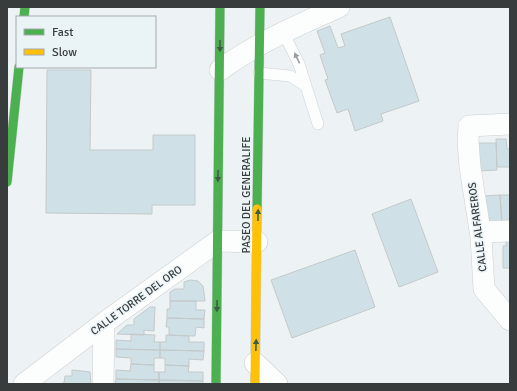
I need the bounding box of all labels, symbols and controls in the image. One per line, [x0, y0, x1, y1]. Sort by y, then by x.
legend [16, 16, 156, 68]
text: Fast [52, 25, 73, 40]
one-way arrow [217, 40, 223, 53]
text: Slow [52, 45, 77, 60]
one-way arrow [293, 53, 300, 64]
street label: PASEO DEL GENERALIFE [240, 137, 253, 253]
one-way arrow [215, 170, 221, 183]
street label: CALLE ALFAREROS [466, 181, 489, 272]
one-way arrow [255, 208, 261, 221]
street label: CALLE TORRE DEL ORO [88, 263, 185, 338]
one-way arrow [214, 300, 220, 313]
one-way arrow [253, 338, 259, 351]

